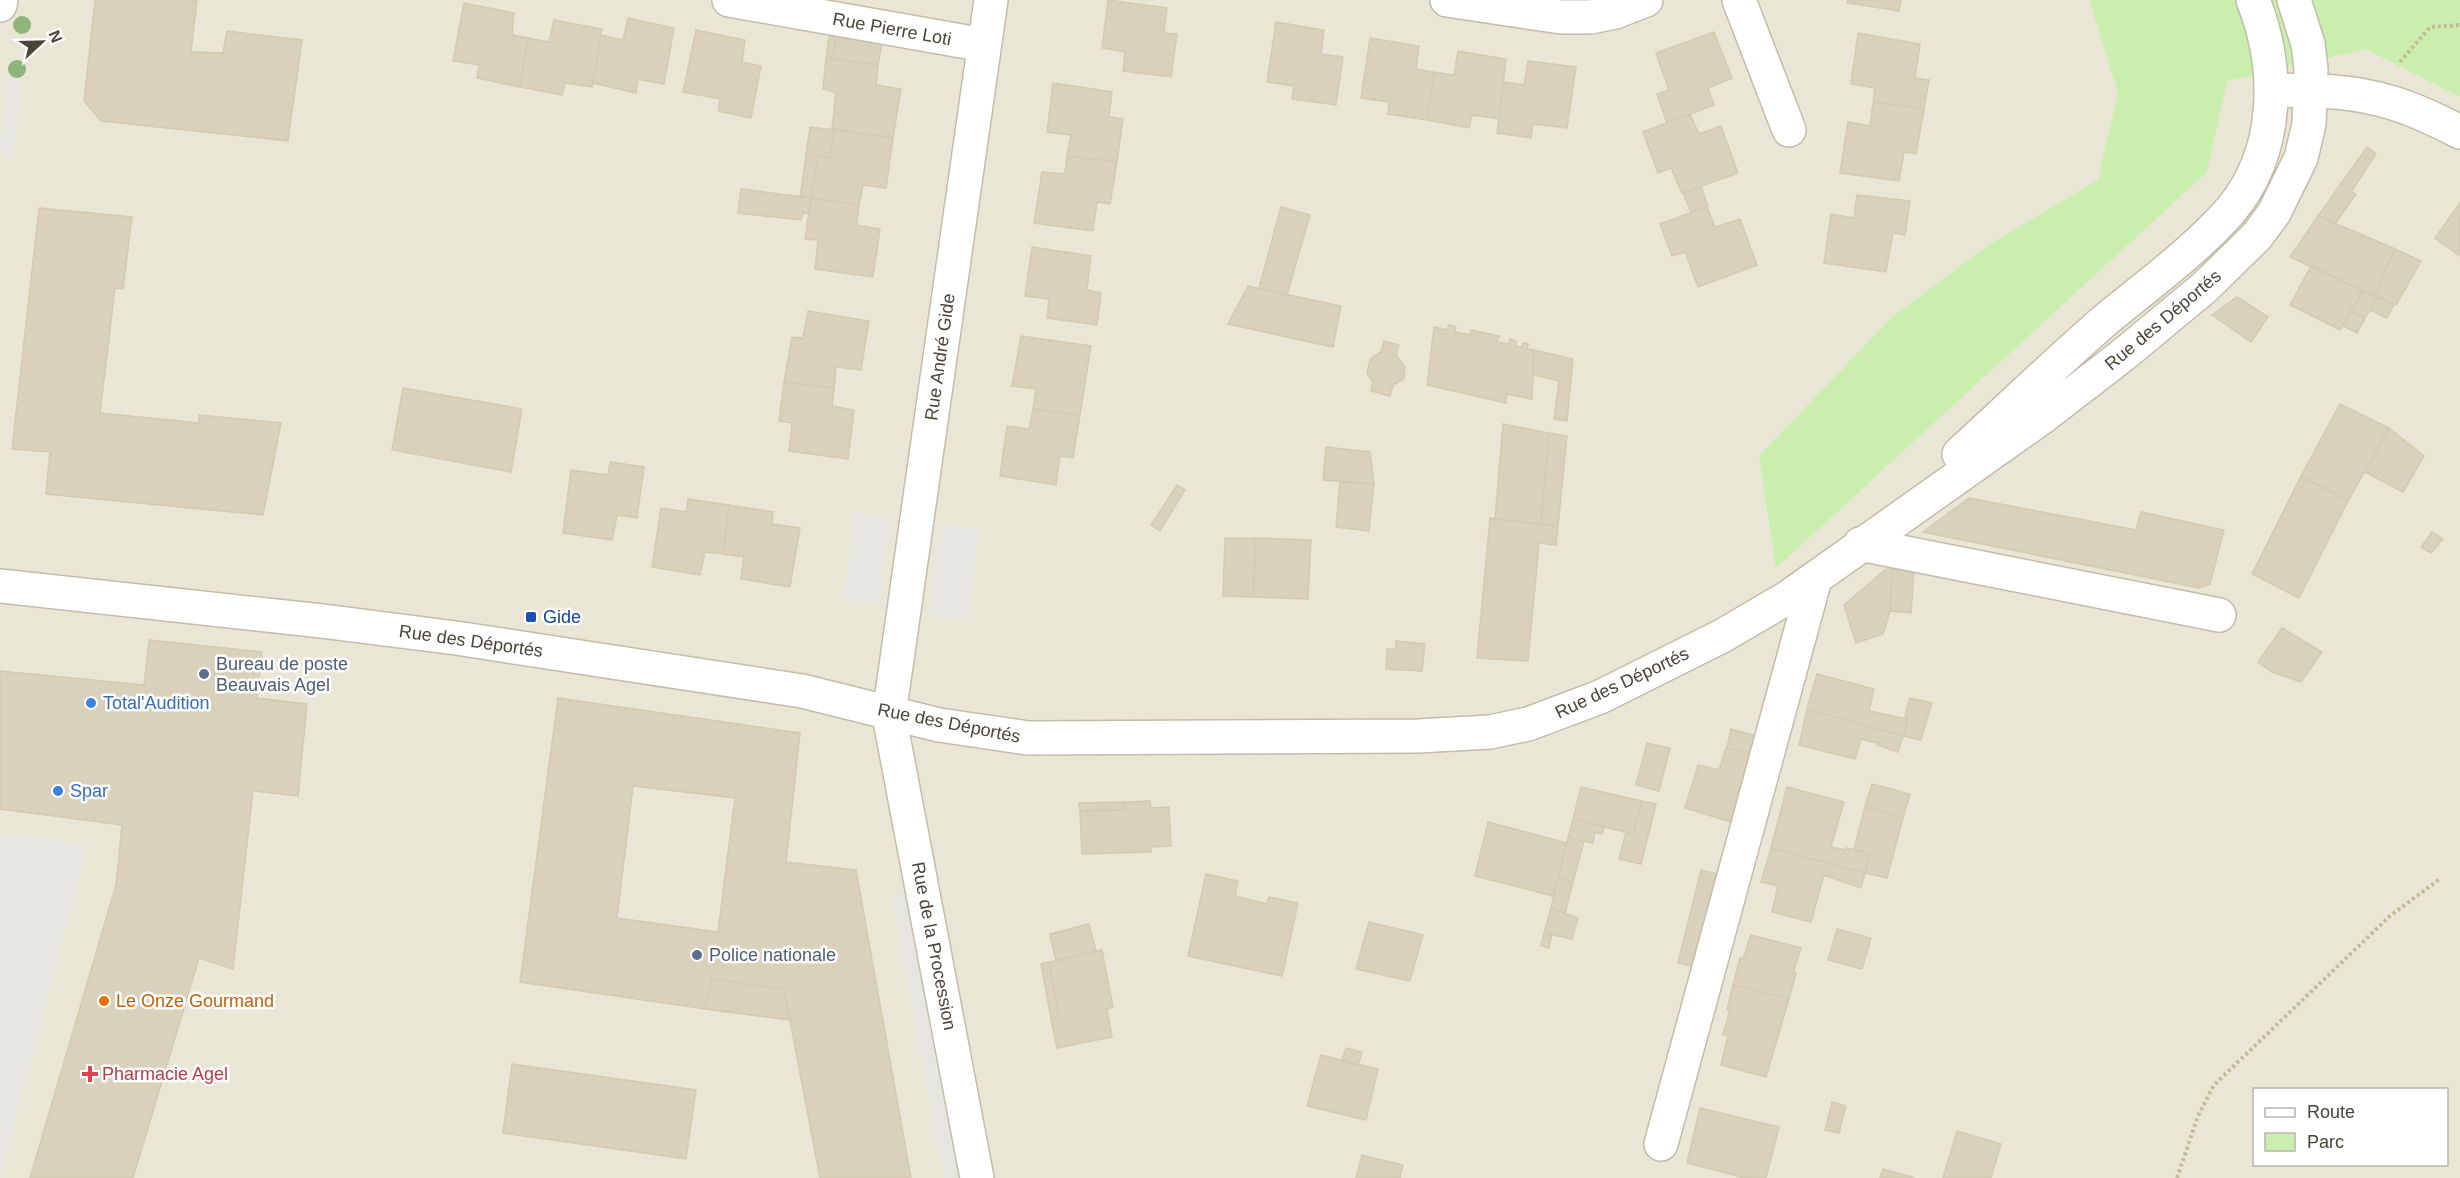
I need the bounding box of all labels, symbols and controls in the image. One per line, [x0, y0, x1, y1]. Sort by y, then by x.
street label: Rue Pierre Loti [831, 9, 953, 49]
north arrow [12, 12, 72, 72]
text: N [45, 28, 65, 45]
street label: Rue des Déportés [2101, 266, 2225, 374]
street label: Rue André Gide [921, 292, 959, 422]
place label: Gide [543, 607, 581, 627]
marker: Gide [524, 610, 538, 624]
street label: Rue des Déportés [398, 621, 544, 661]
street label: Rue des Déportés [1552, 643, 1692, 723]
place label: Bureau de poste Beauvais Agel [216, 654, 348, 695]
marker: Bureau de poste Beauvais Agel [197, 667, 211, 681]
place label: Total'Audition [103, 693, 210, 713]
marker: Total'Audition [84, 696, 98, 710]
street label: Rue des Déportés [876, 699, 1022, 747]
place label: Spar [70, 781, 108, 801]
marker: Spar [51, 784, 65, 798]
street label: Rue de la Procession [908, 860, 960, 1032]
place label: Police nationale [709, 945, 836, 965]
marker: Police nationale [690, 948, 704, 962]
place label: Le Onze Gourmand [116, 991, 274, 1011]
marker: Le Onze Gourmand [97, 994, 111, 1008]
place label: Pharmacie Agel [102, 1064, 228, 1084]
marker: Pharmacie Agel [83, 1067, 97, 1081]
legend [2253, 1088, 2448, 1166]
text: Route [2307, 1102, 2355, 1122]
text: Parc [2307, 1132, 2344, 1152]

